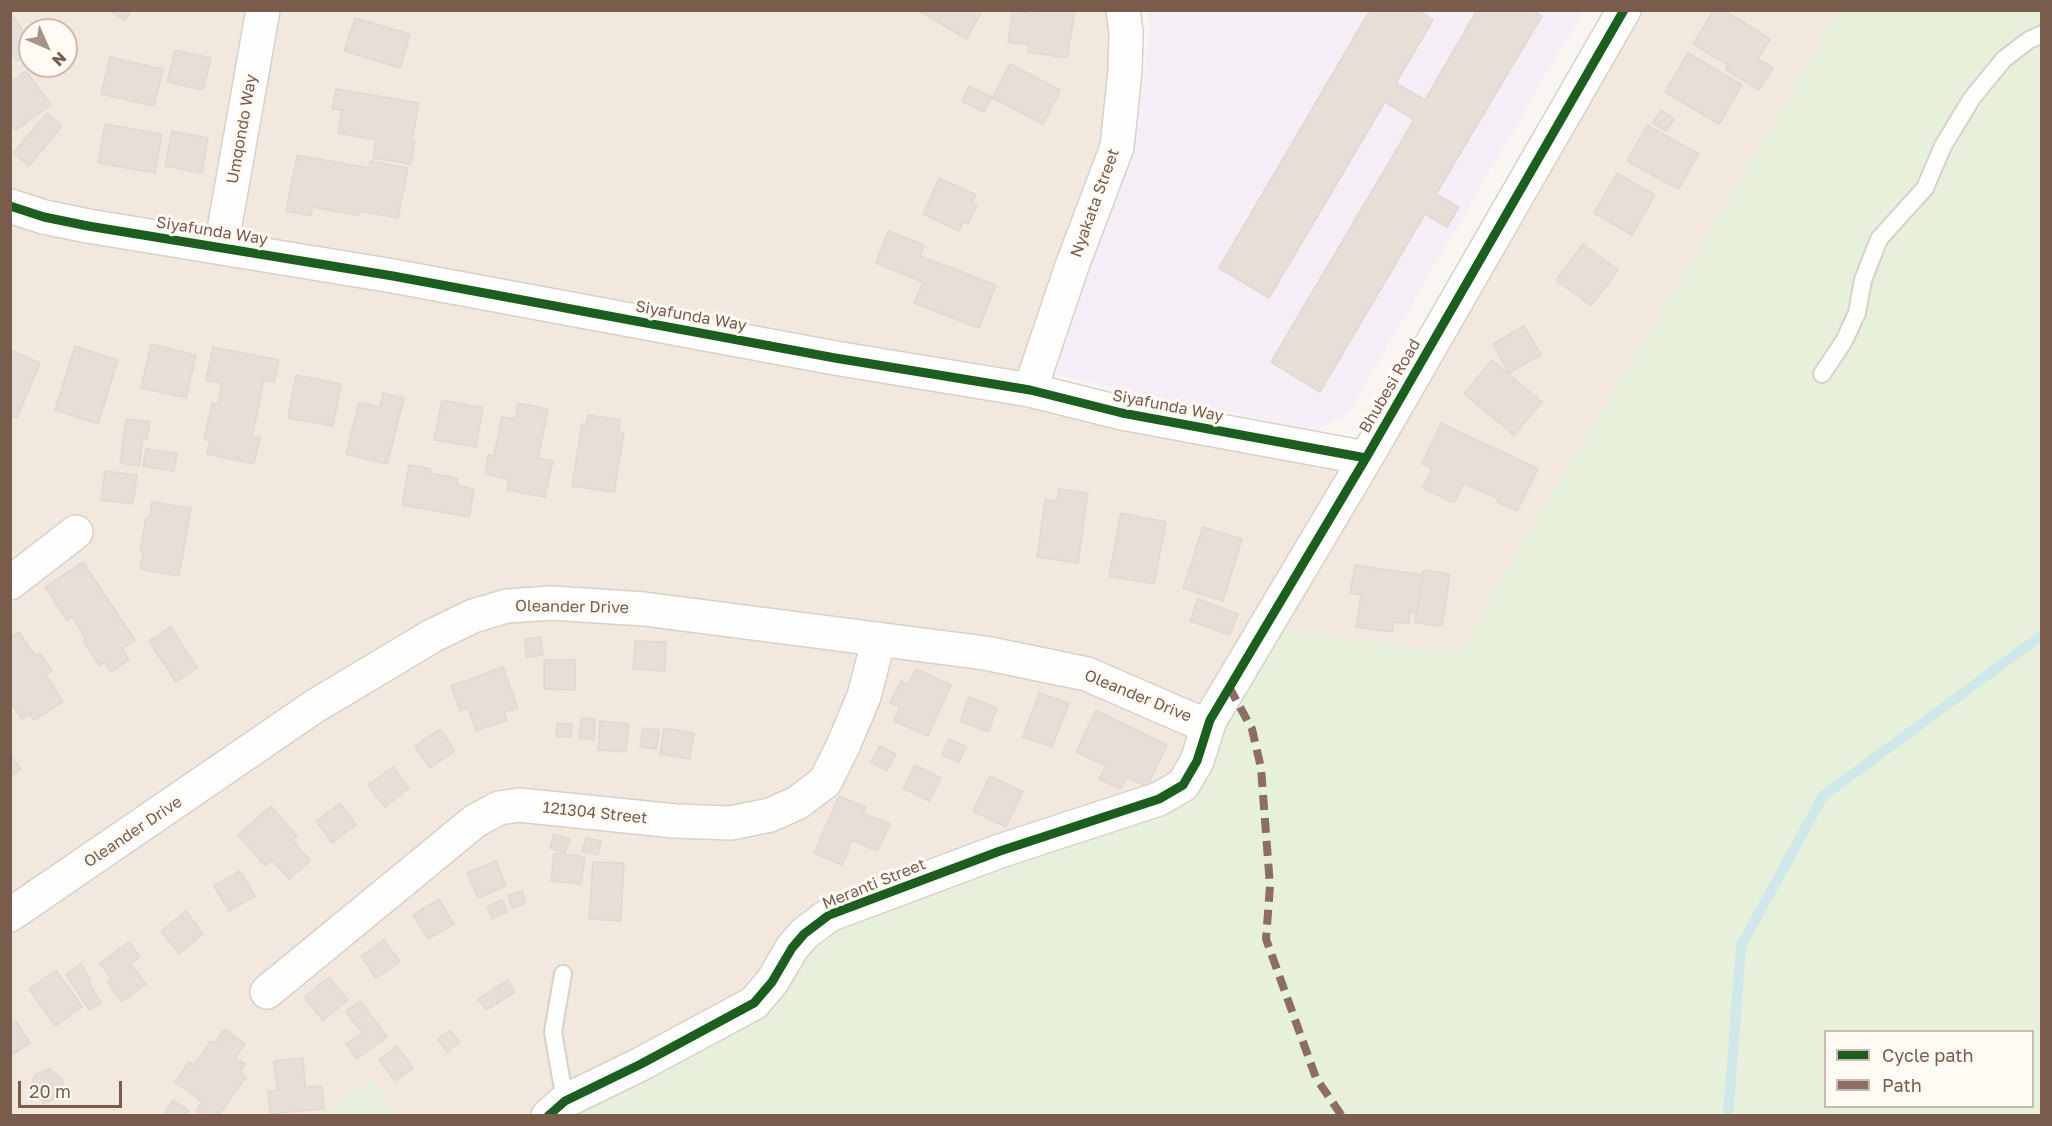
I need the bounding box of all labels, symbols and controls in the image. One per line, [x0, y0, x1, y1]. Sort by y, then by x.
north arrow [18, 18, 78, 78]
text: N [48, 48, 71, 71]
street label: Umqondo Way [223, 73, 261, 185]
street label: Nyakata Street [1066, 146, 1124, 260]
street label: Siyafunda Way [155, 213, 269, 249]
street label: Siyafunda Way [634, 297, 748, 335]
street label: Bhubesi Road [1355, 336, 1425, 436]
street label: Siyafunda Way [1111, 386, 1225, 426]
street label: Oleander Drive [515, 596, 629, 618]
street label: Oleander Drive [1082, 666, 1194, 726]
street label: Oleander Drive [80, 792, 186, 872]
street label: 121304 Street [542, 798, 648, 828]
street label: Meranti Street [819, 855, 929, 913]
legend [1824, 1030, 2034, 1108]
text: Cycle path [1882, 1044, 1974, 1066]
scale bar [21, 1069, 124, 1107]
text: Path [1882, 1074, 1922, 1096]
text: 20 m [29, 1080, 71, 1102]

